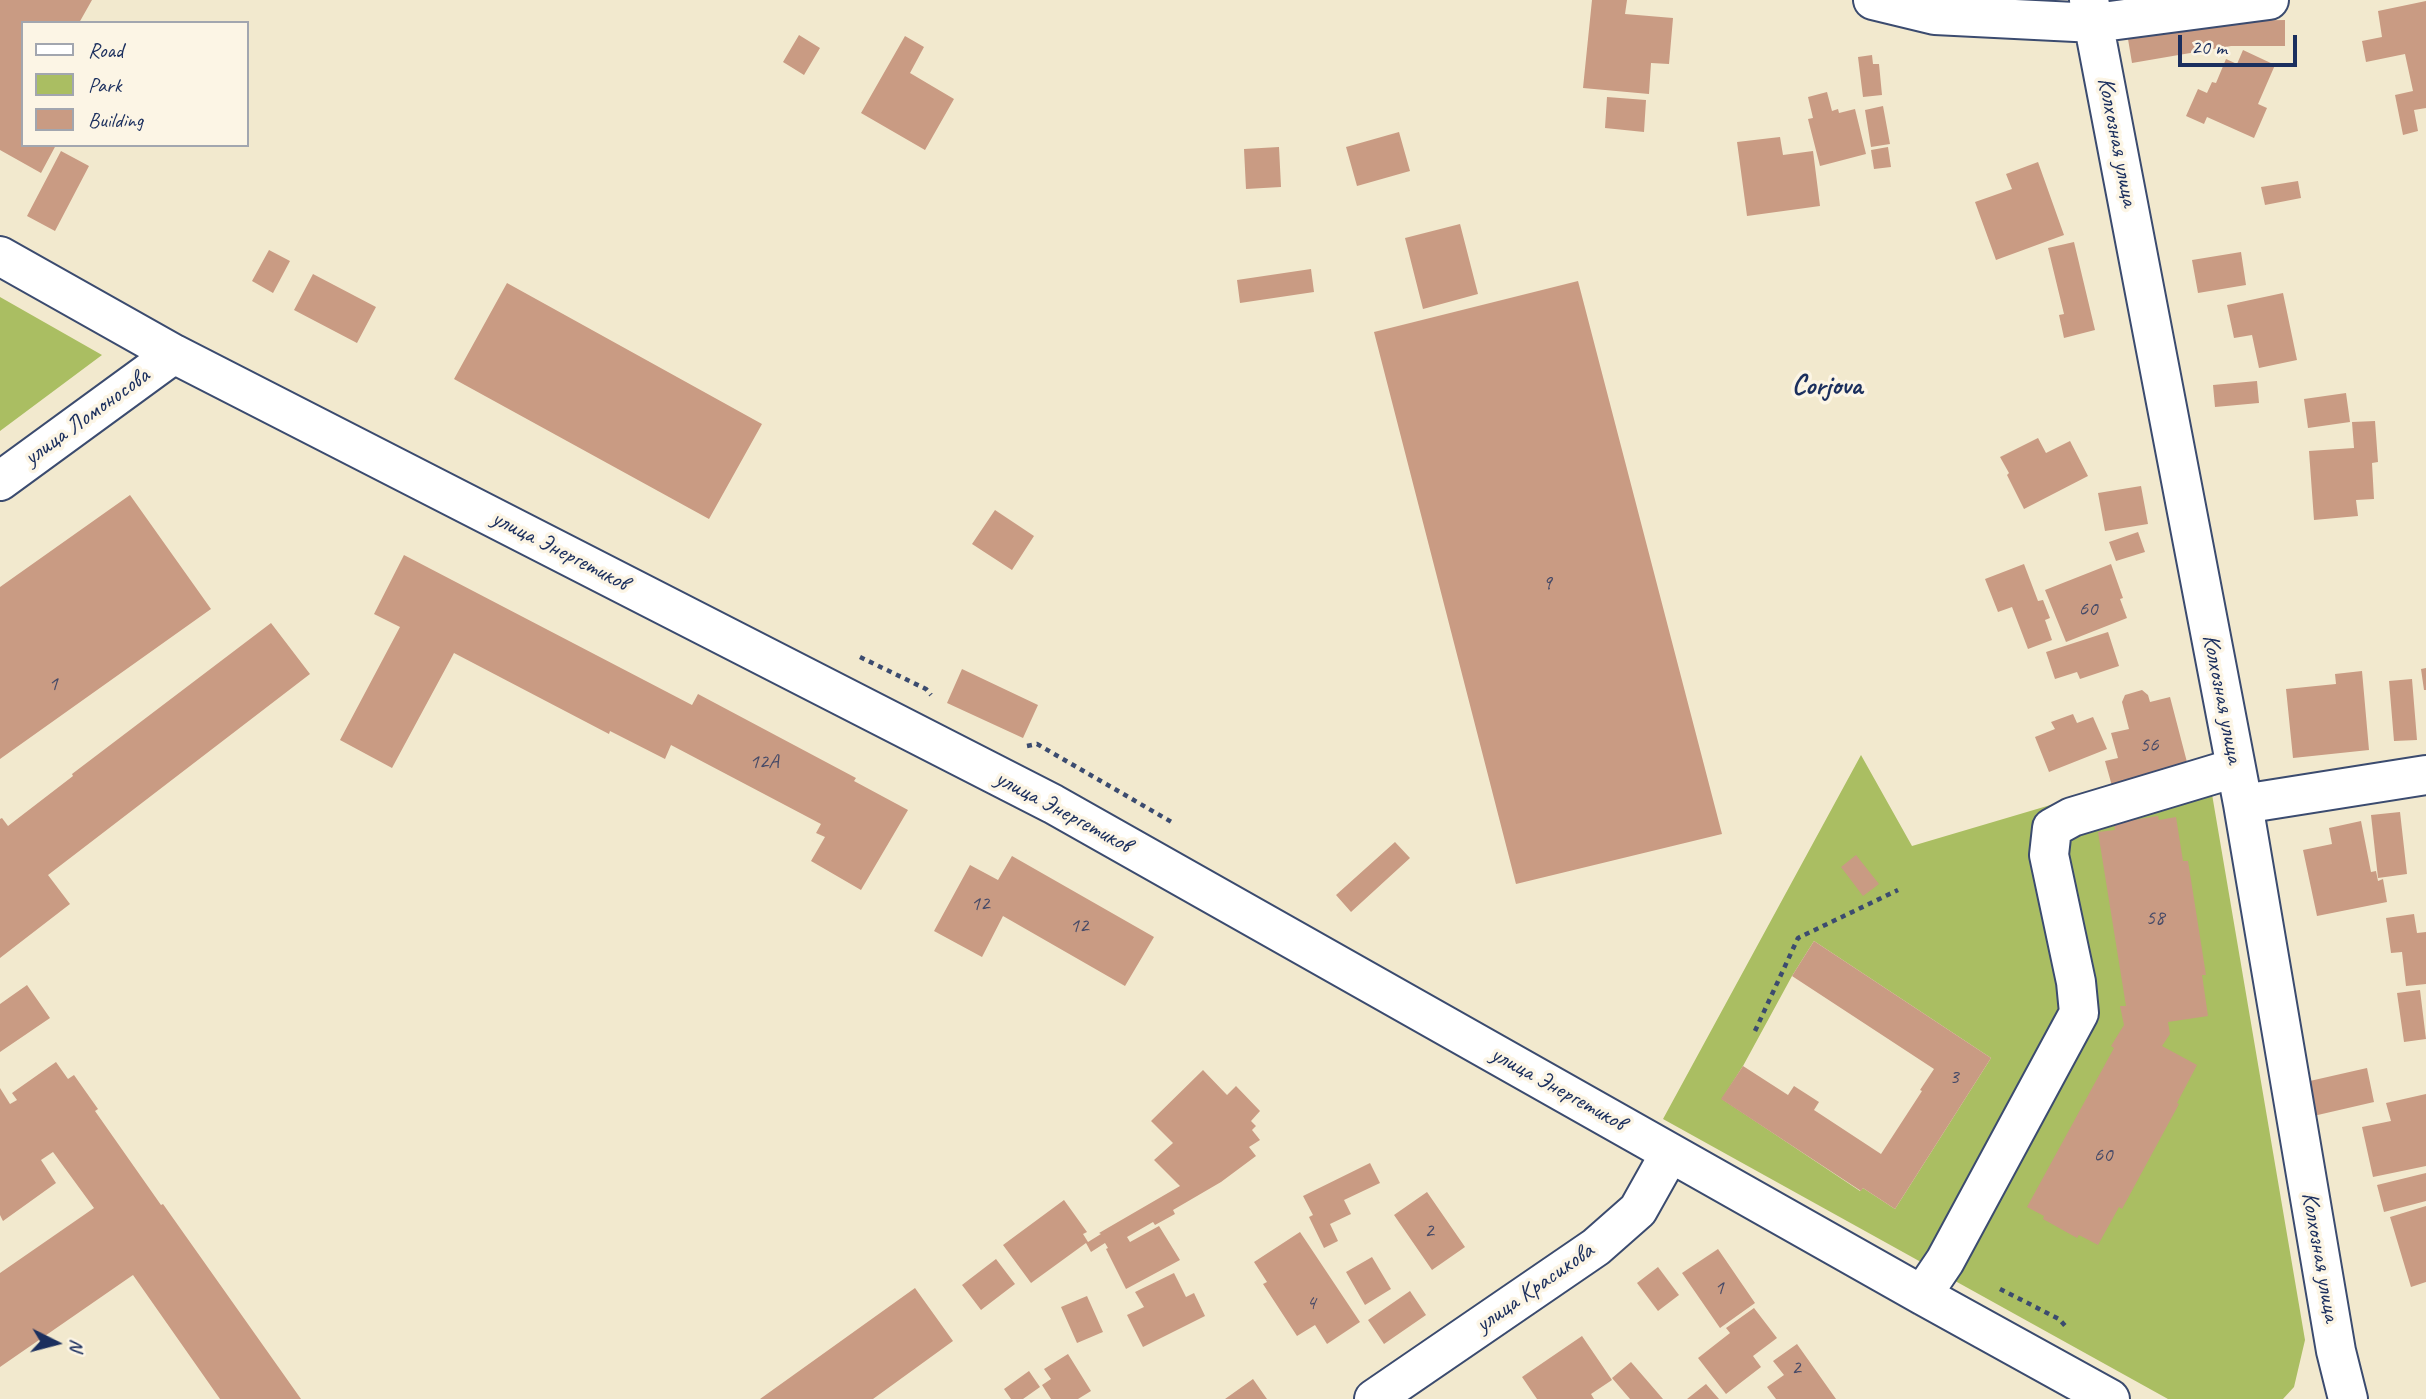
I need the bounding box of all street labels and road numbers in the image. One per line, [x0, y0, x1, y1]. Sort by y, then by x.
street label: Колхозная улица [2090, 75, 2144, 209]
street label: улица Ломоносова [19, 362, 155, 472]
street label: улица Энергетиков [487, 504, 633, 598]
street label: Колхозная улица [2195, 632, 2249, 766]
street label: улица Энергетиков [990, 764, 1136, 860]
street label: улица Энергетиков [1486, 1040, 1630, 1138]
street label: Колхозная улица [2294, 1190, 2346, 1324]
street label: улица Красикова [1470, 1237, 1600, 1339]

